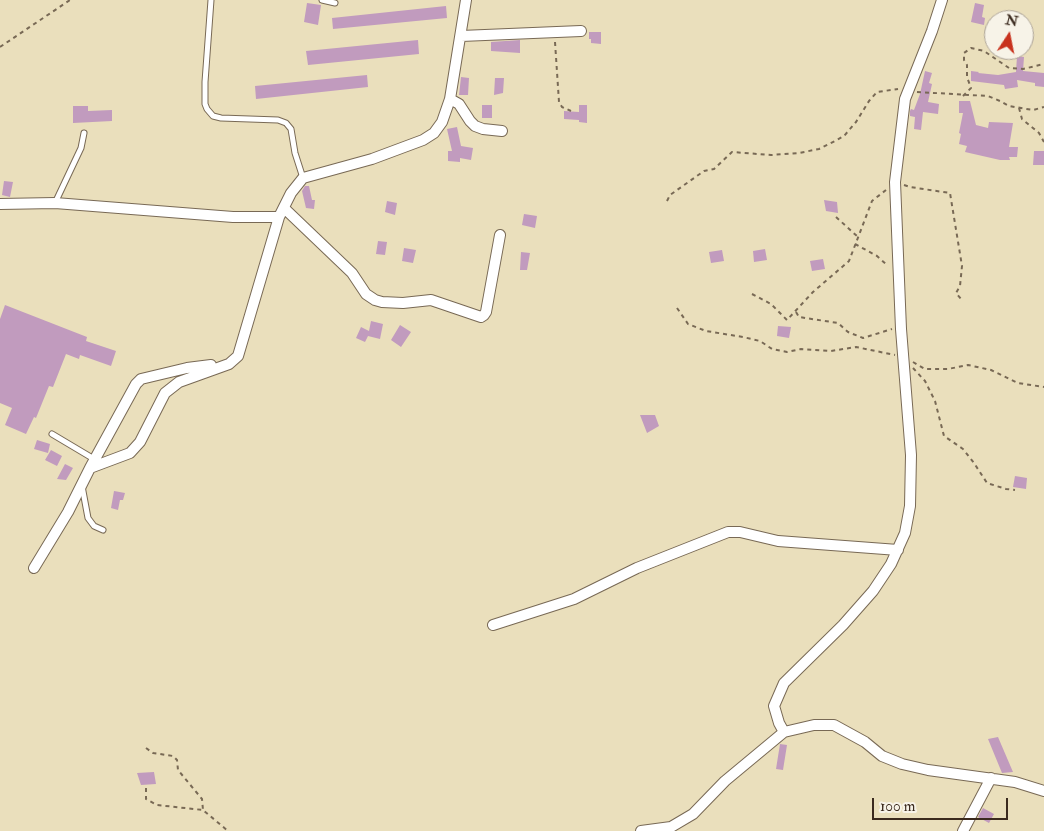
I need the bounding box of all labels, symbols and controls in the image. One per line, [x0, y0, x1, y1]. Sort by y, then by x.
north arrow [984, 10, 1034, 60]
text: N [1004, 11, 1020, 30]
scale bar [874, 788, 1010, 820]
text: 100 m [880, 797, 915, 816]

